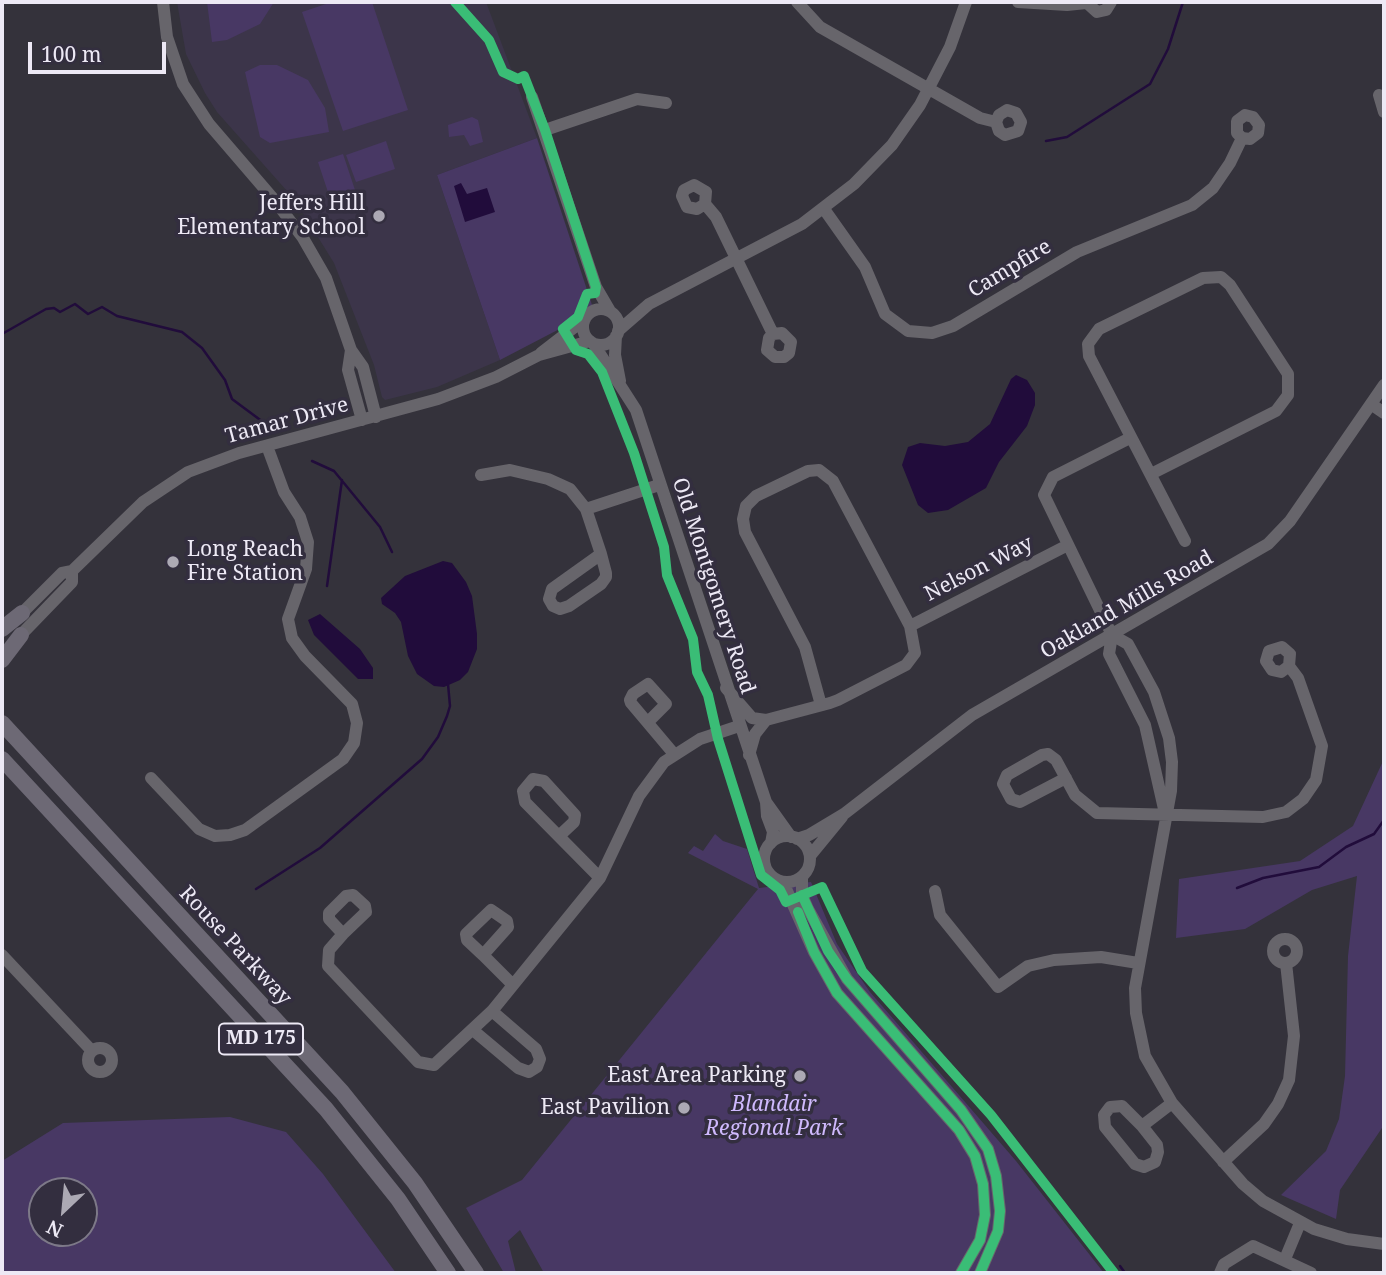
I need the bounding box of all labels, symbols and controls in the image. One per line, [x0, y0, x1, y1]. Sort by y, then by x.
scale bar [32, 28, 170, 72]
text: 100 m [41, 40, 102, 68]
place label: Jeffers Hill Elementary School [177, 191, 365, 241]
marker: Jeffers Hill Elementary School [371, 208, 387, 224]
street label: Campfire [964, 234, 1056, 304]
street label: Tamar Drive [223, 392, 351, 450]
street label: Old Montgomery Road [666, 475, 760, 697]
street label: Nelson Way [921, 531, 1037, 607]
place label: Long Reach Fire Station [187, 537, 303, 587]
street label: Oakland Mills Road [1036, 545, 1218, 665]
marker: Long Reach Fire Station [165, 554, 181, 570]
street label: Rouse Parkway [173, 881, 297, 1011]
road number: MD 175 [219, 1023, 303, 1054]
place label: East Area Parking [607, 1063, 786, 1089]
marker: East Area Parking [792, 1068, 808, 1084]
park label: Blandair Regional Park [705, 1092, 843, 1142]
place label: East Pavilion [540, 1095, 670, 1121]
marker: East Pavilion [676, 1100, 692, 1116]
north arrow [28, 1177, 98, 1247]
text: N [42, 1214, 67, 1244]

